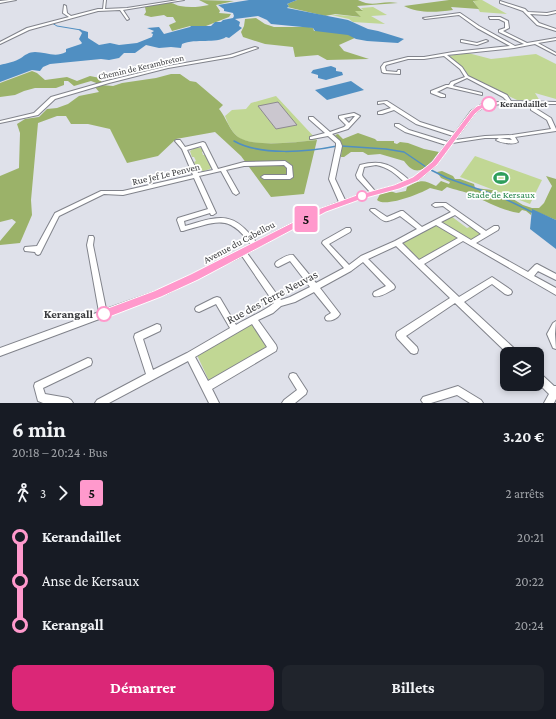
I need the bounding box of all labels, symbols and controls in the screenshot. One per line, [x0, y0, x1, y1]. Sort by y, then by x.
street label: Chemin de Kerambreton [97, 52, 185, 82]
marker: Kerandaillet [481, 96, 497, 112]
place label: Kerandaillet [500, 99, 548, 109]
street label: Rue Jef Le Penven [131, 161, 202, 187]
sports icon: Stade de Kersaux [492, 169, 510, 187]
place label: Stade de Kersaux [467, 189, 535, 200]
unlabelled marker [356, 190, 368, 202]
line badge: 5 [293, 206, 319, 232]
text: 5 [303, 211, 309, 227]
street label: Avenue du Cabellou [201, 218, 277, 265]
street label: Rue des Terre Neuvas [224, 267, 320, 327]
marker: Kerangall [96, 306, 112, 322]
place label: Kerangall [44, 307, 94, 321]
map controls [500, 347, 544, 391]
button: layers [500, 347, 544, 391]
text: 6 min [12, 417, 66, 442]
text: 3.20 € [503, 429, 544, 445]
text: 20:18 – 20:24 · Bus [12, 445, 108, 460]
icon: walk [12, 482, 34, 504]
icon: forward [52, 482, 74, 504]
text: 5 [88, 485, 95, 501]
text: 3 [40, 486, 46, 501]
text: 2 arrêts [505, 486, 544, 501]
text: Kerandaillet [42, 529, 121, 545]
text: 20:21 [517, 530, 544, 545]
text: Anse de Kersaux [42, 573, 139, 589]
text: 20:22 [515, 574, 544, 589]
text: Kerangall [42, 617, 104, 633]
text: 20:24 [515, 618, 544, 633]
button: Démarrer [12, 665, 274, 711]
button: Billets [282, 665, 544, 711]

